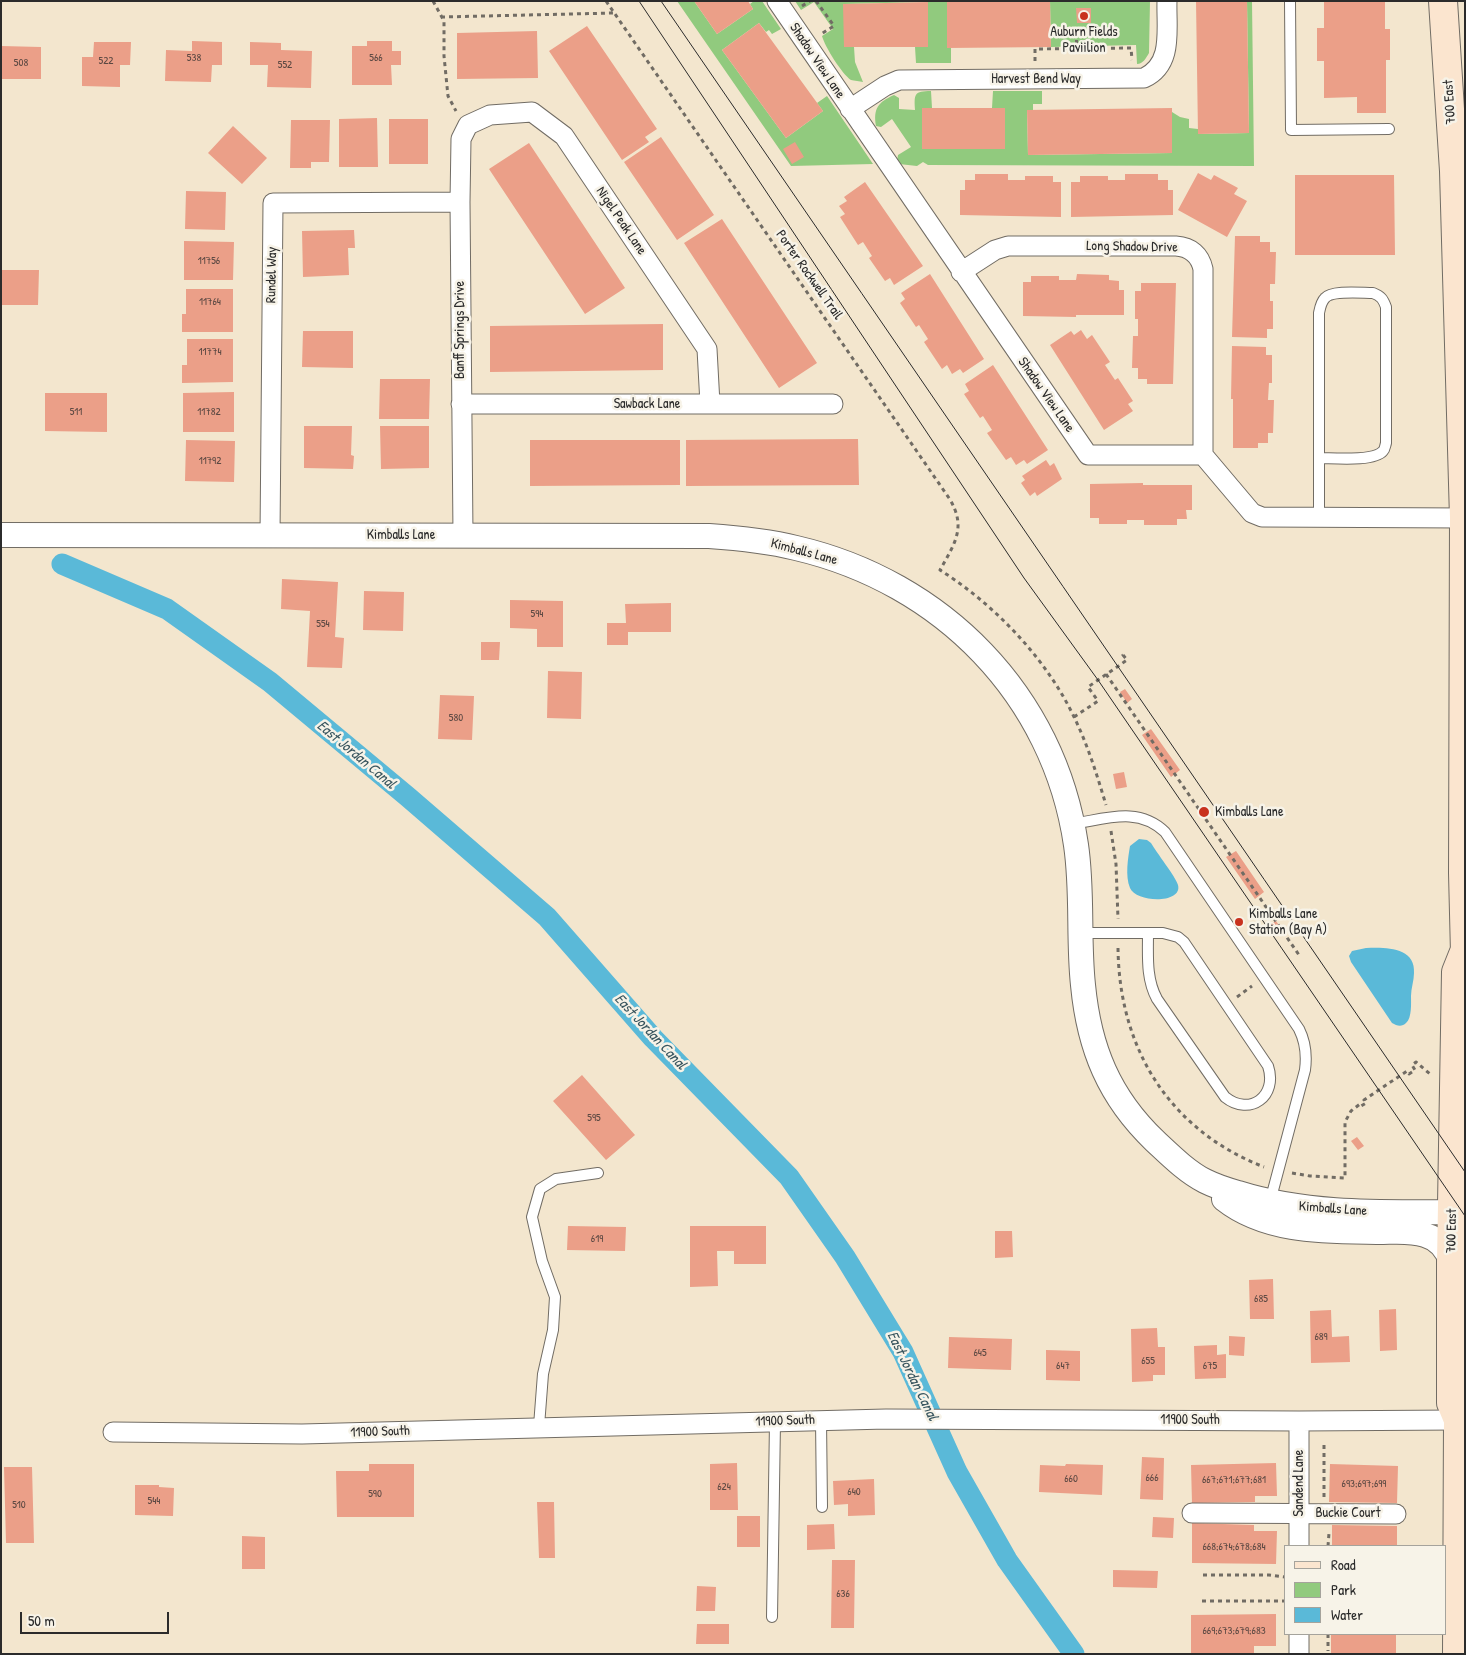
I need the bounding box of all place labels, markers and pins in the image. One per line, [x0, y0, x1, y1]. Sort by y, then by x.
marker: Auburn Fields Paviilion [1078, 10, 1090, 22]
place label: Auburn Fields Paviilion [1050, 24, 1118, 56]
place label: Kimballs Lane [1215, 804, 1283, 820]
marker: Kimballs Lane [1197, 805, 1211, 819]
place label: Kimballs Lane Station (Bay A) [1249, 906, 1327, 939]
marker: Kimballs Lane Station (Bay A) [1233, 916, 1245, 928]

